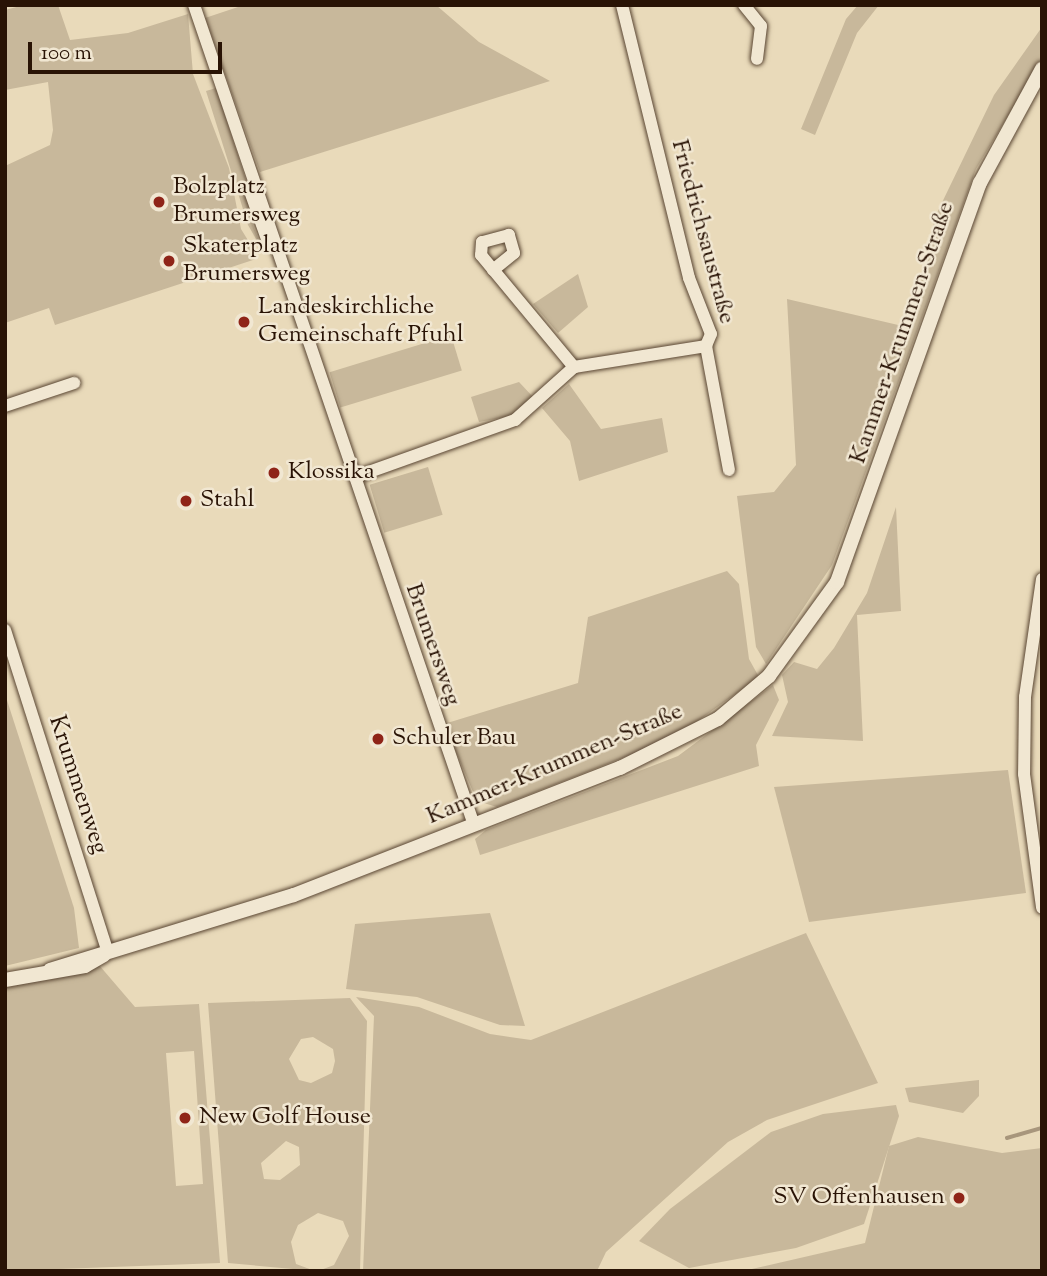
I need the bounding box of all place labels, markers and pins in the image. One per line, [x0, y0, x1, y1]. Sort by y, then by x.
place label: Bolzplatz Brumersweg [173, 174, 300, 230]
marker: Bolzplatz Brumersweg [151, 194, 167, 210]
place label: Skaterplatz Brumersweg [183, 233, 310, 289]
marker: Skaterplatz Brumersweg [161, 253, 177, 269]
place label: Landeskirchliche Gemeinschaft Pfuhl [258, 294, 464, 350]
marker: Landeskirchliche Gemeinschaft Pfuhl [236, 314, 252, 330]
place label: Klossika [288, 459, 375, 487]
marker: Klossika [266, 465, 282, 481]
place label: Stahl [200, 487, 254, 515]
marker: Stahl [178, 493, 194, 509]
place label: Schuler Bau [392, 725, 516, 753]
marker: Schuler Bau [370, 731, 386, 747]
place label: New Golf House [199, 1104, 371, 1132]
marker: New Golf House [177, 1110, 193, 1126]
place label: SV Offenhausen [773, 1184, 945, 1212]
marker: SV Offenhausen [951, 1190, 967, 1206]

